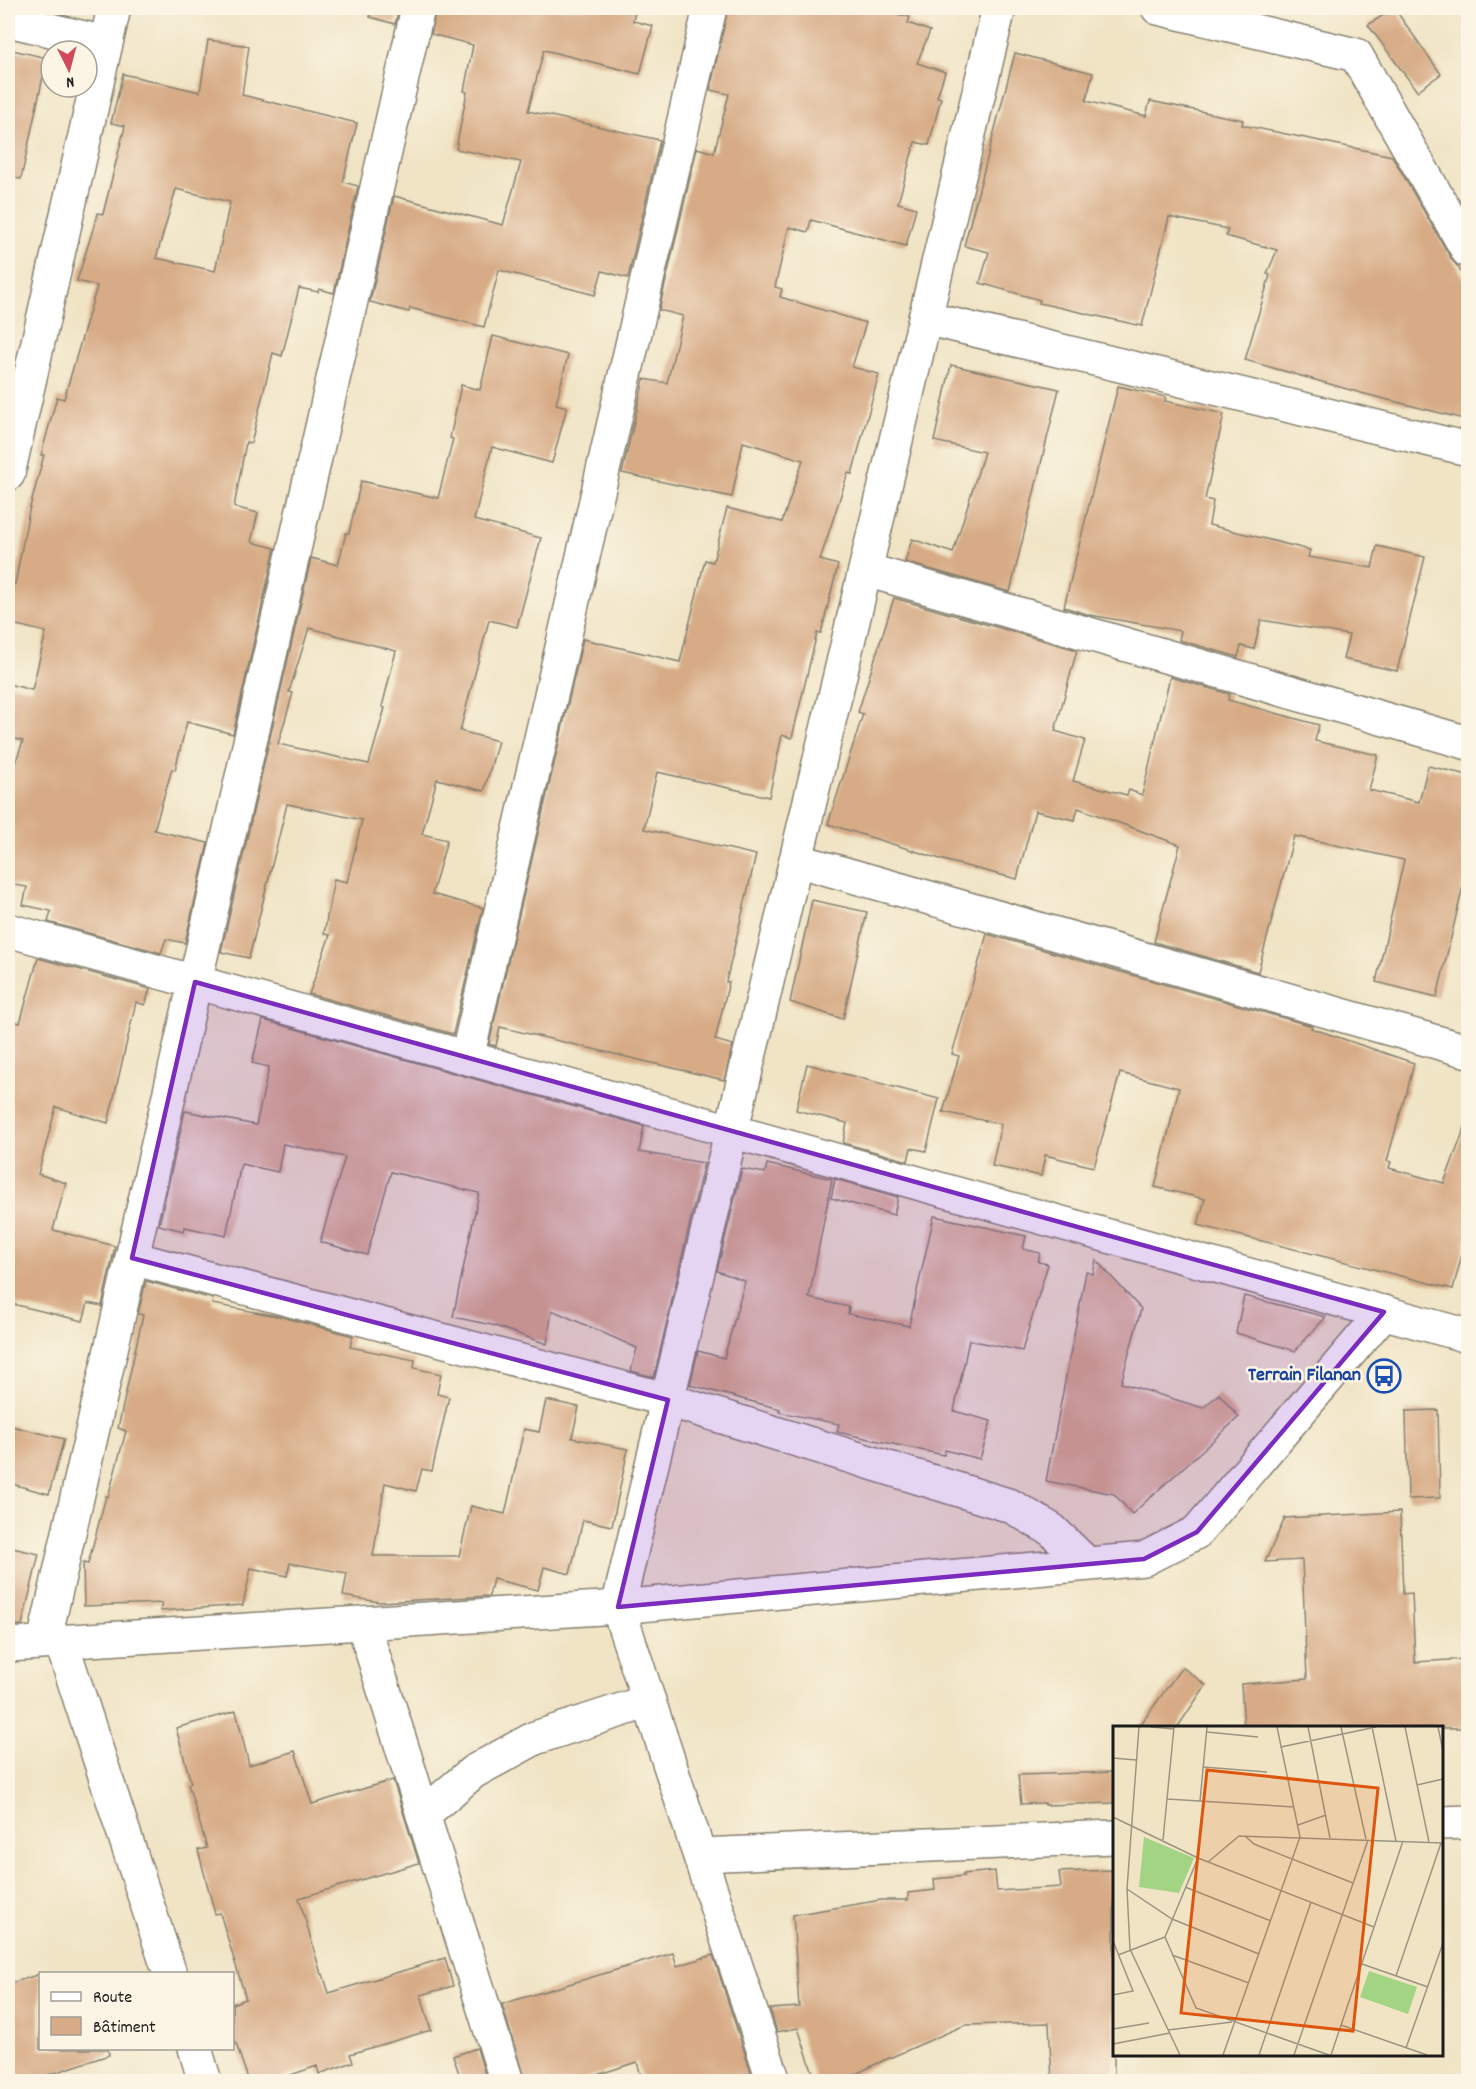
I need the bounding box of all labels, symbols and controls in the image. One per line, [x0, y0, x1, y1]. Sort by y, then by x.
north arrow [39, 39, 99, 99]
text: N [65, 70, 75, 93]
bus stop icon: Terrain Filanan [1366, 1358, 1402, 1394]
place label: Terrain Filanan [1248, 1362, 1361, 1390]
inset map [1113, 1726, 1443, 2056]
legend [39, 1972, 234, 2050]
text: Route [93, 1986, 132, 2011]
text: Bâtiment [93, 2016, 156, 2041]

